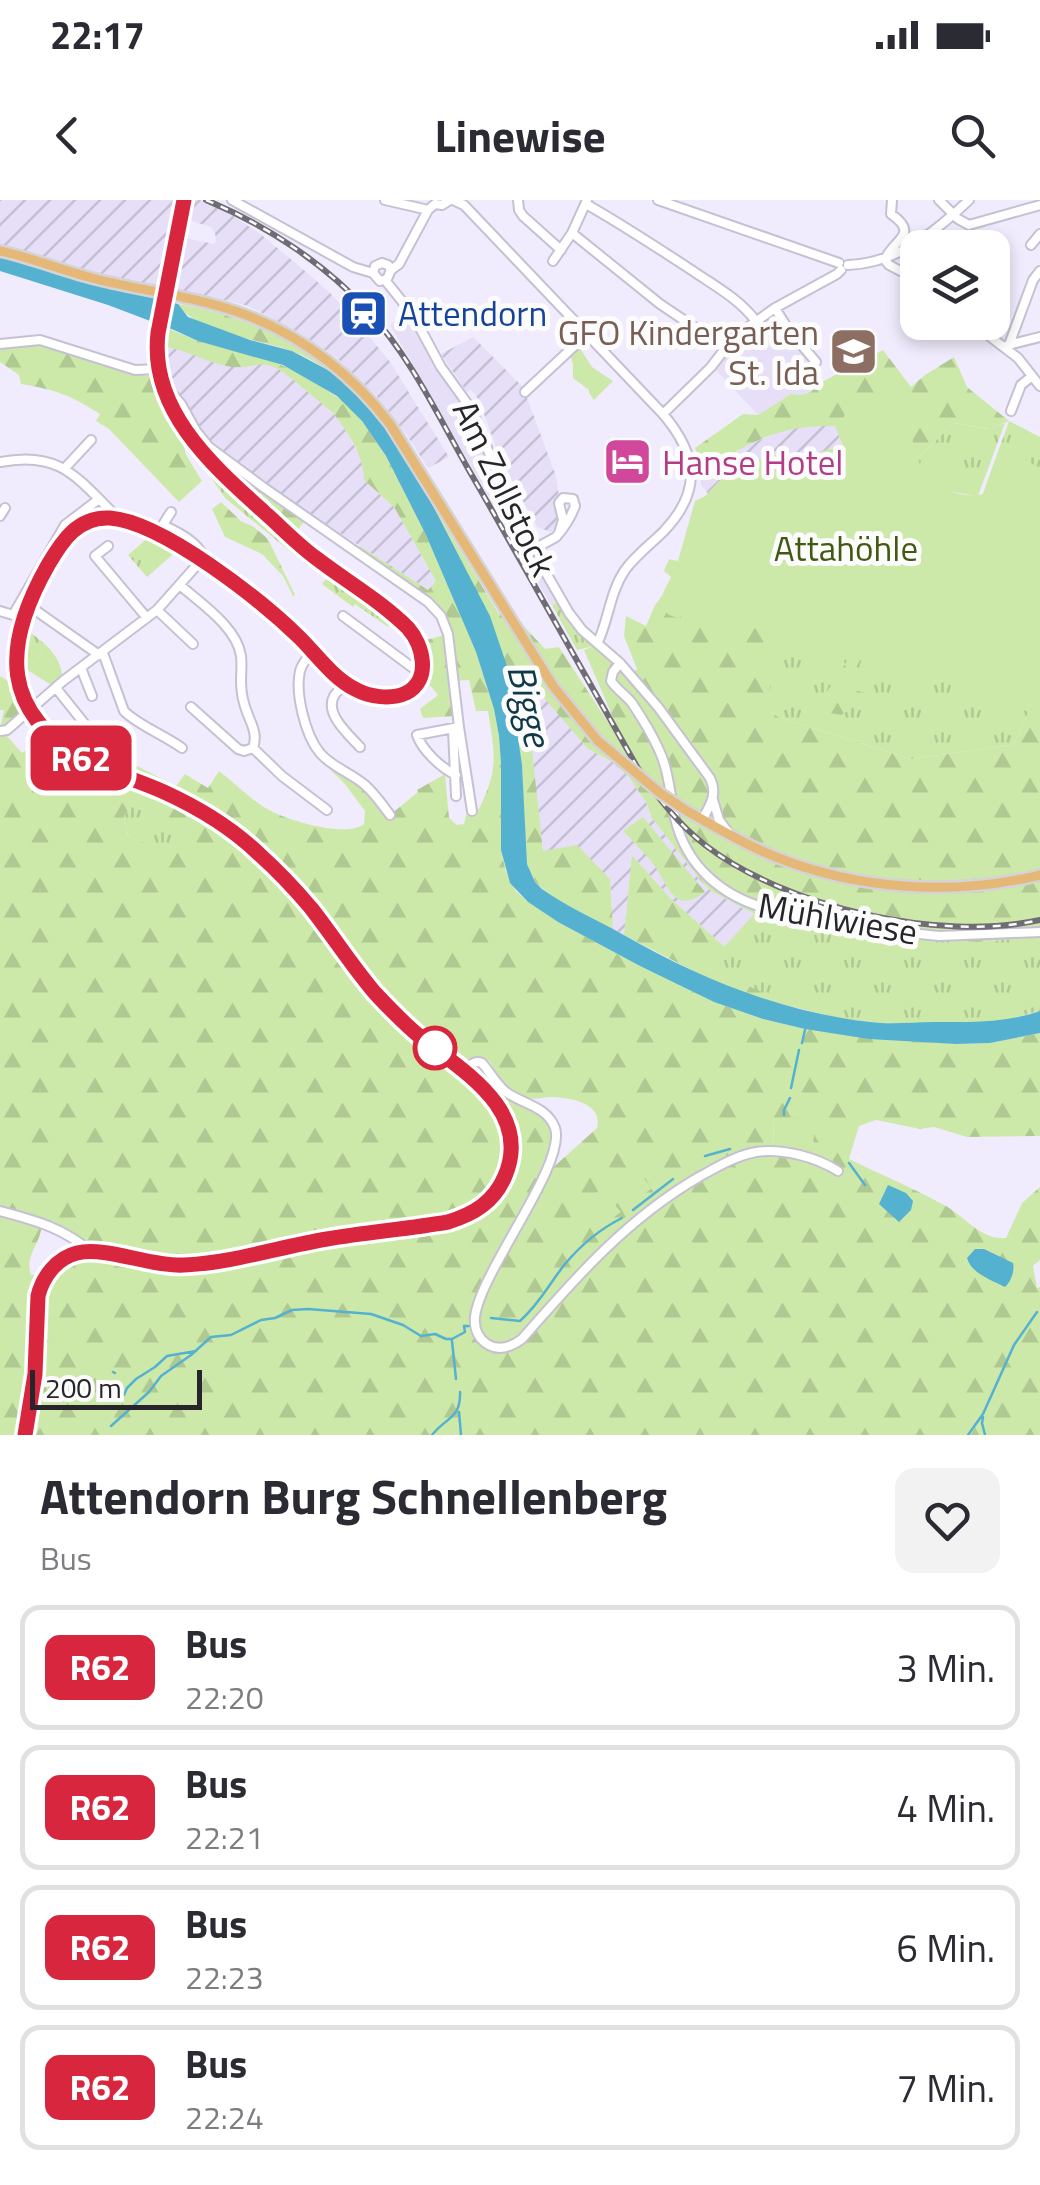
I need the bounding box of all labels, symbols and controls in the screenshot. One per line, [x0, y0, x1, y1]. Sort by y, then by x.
text: 22:17 [50, 6, 145, 64]
text: Linewise [434, 101, 606, 169]
icon: back [40, 108, 95, 163]
icon: search [945, 108, 1000, 163]
map controls [900, 230, 1010, 340]
button: layers [900, 230, 1010, 340]
place label: Attendorn [398, 286, 547, 340]
station icon: Attendorn [337, 287, 389, 339]
place label: GFO Kindergarten St. Ida [558, 305, 819, 399]
school or university icon: GFO Kindergarten St. Ida [828, 326, 880, 378]
street label: Am Zollstock [439, 391, 571, 585]
place label: Hanse Hotel [662, 435, 843, 489]
hotel icon: Hanse Hotel [601, 436, 653, 488]
park label: Attahöhle [774, 521, 918, 575]
water label: Bigge [492, 658, 568, 754]
line badge: R62 [23, 726, 138, 790]
text: R62 [51, 731, 111, 785]
street label: Mühlwiese [754, 877, 922, 959]
unlabelled marker [414, 1027, 456, 1069]
scale bar [30, 1365, 202, 1410]
text: 200 m [45, 1366, 122, 1409]
text: Attendorn Burg Schnellenberg [40, 1460, 667, 1533]
button: heart [895, 1468, 1000, 1573]
text: Bus [40, 1534, 92, 1582]
text: Bus [185, 1615, 247, 1673]
text: 3 Min. [897, 1639, 995, 1697]
text: R62 [70, 1640, 130, 1694]
text: 22:20 [185, 1673, 264, 1721]
text: Bus [185, 1755, 247, 1813]
text: 4 Min. [897, 1779, 995, 1837]
text: R62 [70, 1780, 130, 1834]
text: 22:21 [185, 1813, 264, 1861]
text: Bus [185, 1895, 247, 1953]
text: 6 Min. [897, 1919, 995, 1977]
text: R62 [70, 1920, 130, 1974]
text: 22:23 [185, 1953, 264, 2001]
text: Bus [185, 2035, 247, 2093]
text: 7 Min. [897, 2059, 995, 2117]
text: R62 [70, 2060, 130, 2114]
text: 22:24 [185, 2093, 264, 2141]

